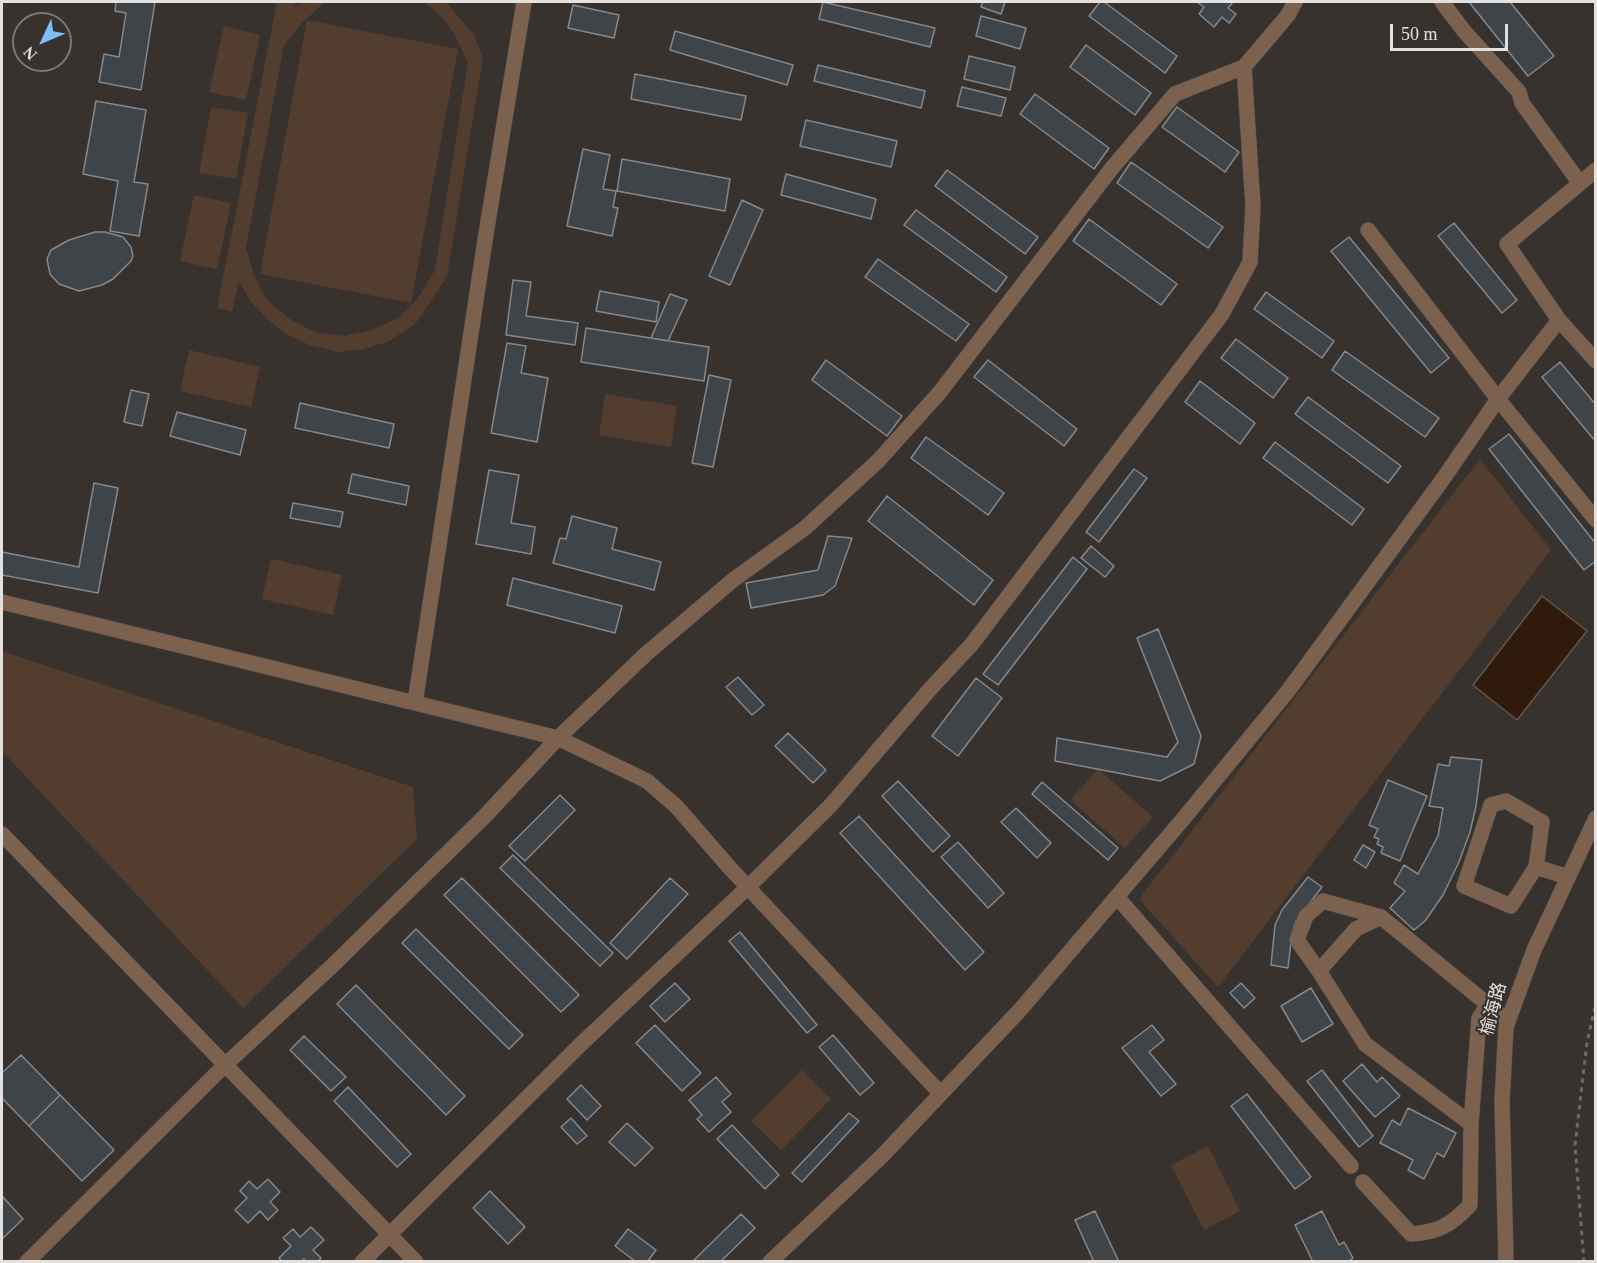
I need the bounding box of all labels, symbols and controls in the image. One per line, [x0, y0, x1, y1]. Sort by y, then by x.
north arrow [12, 12, 72, 72]
scale bar [1393, 12, 1512, 50]
text: 50 m [1401, 24, 1438, 44]
text: N [20, 43, 40, 64]
street label: 榆海路 [1477, 980, 1511, 1038]

